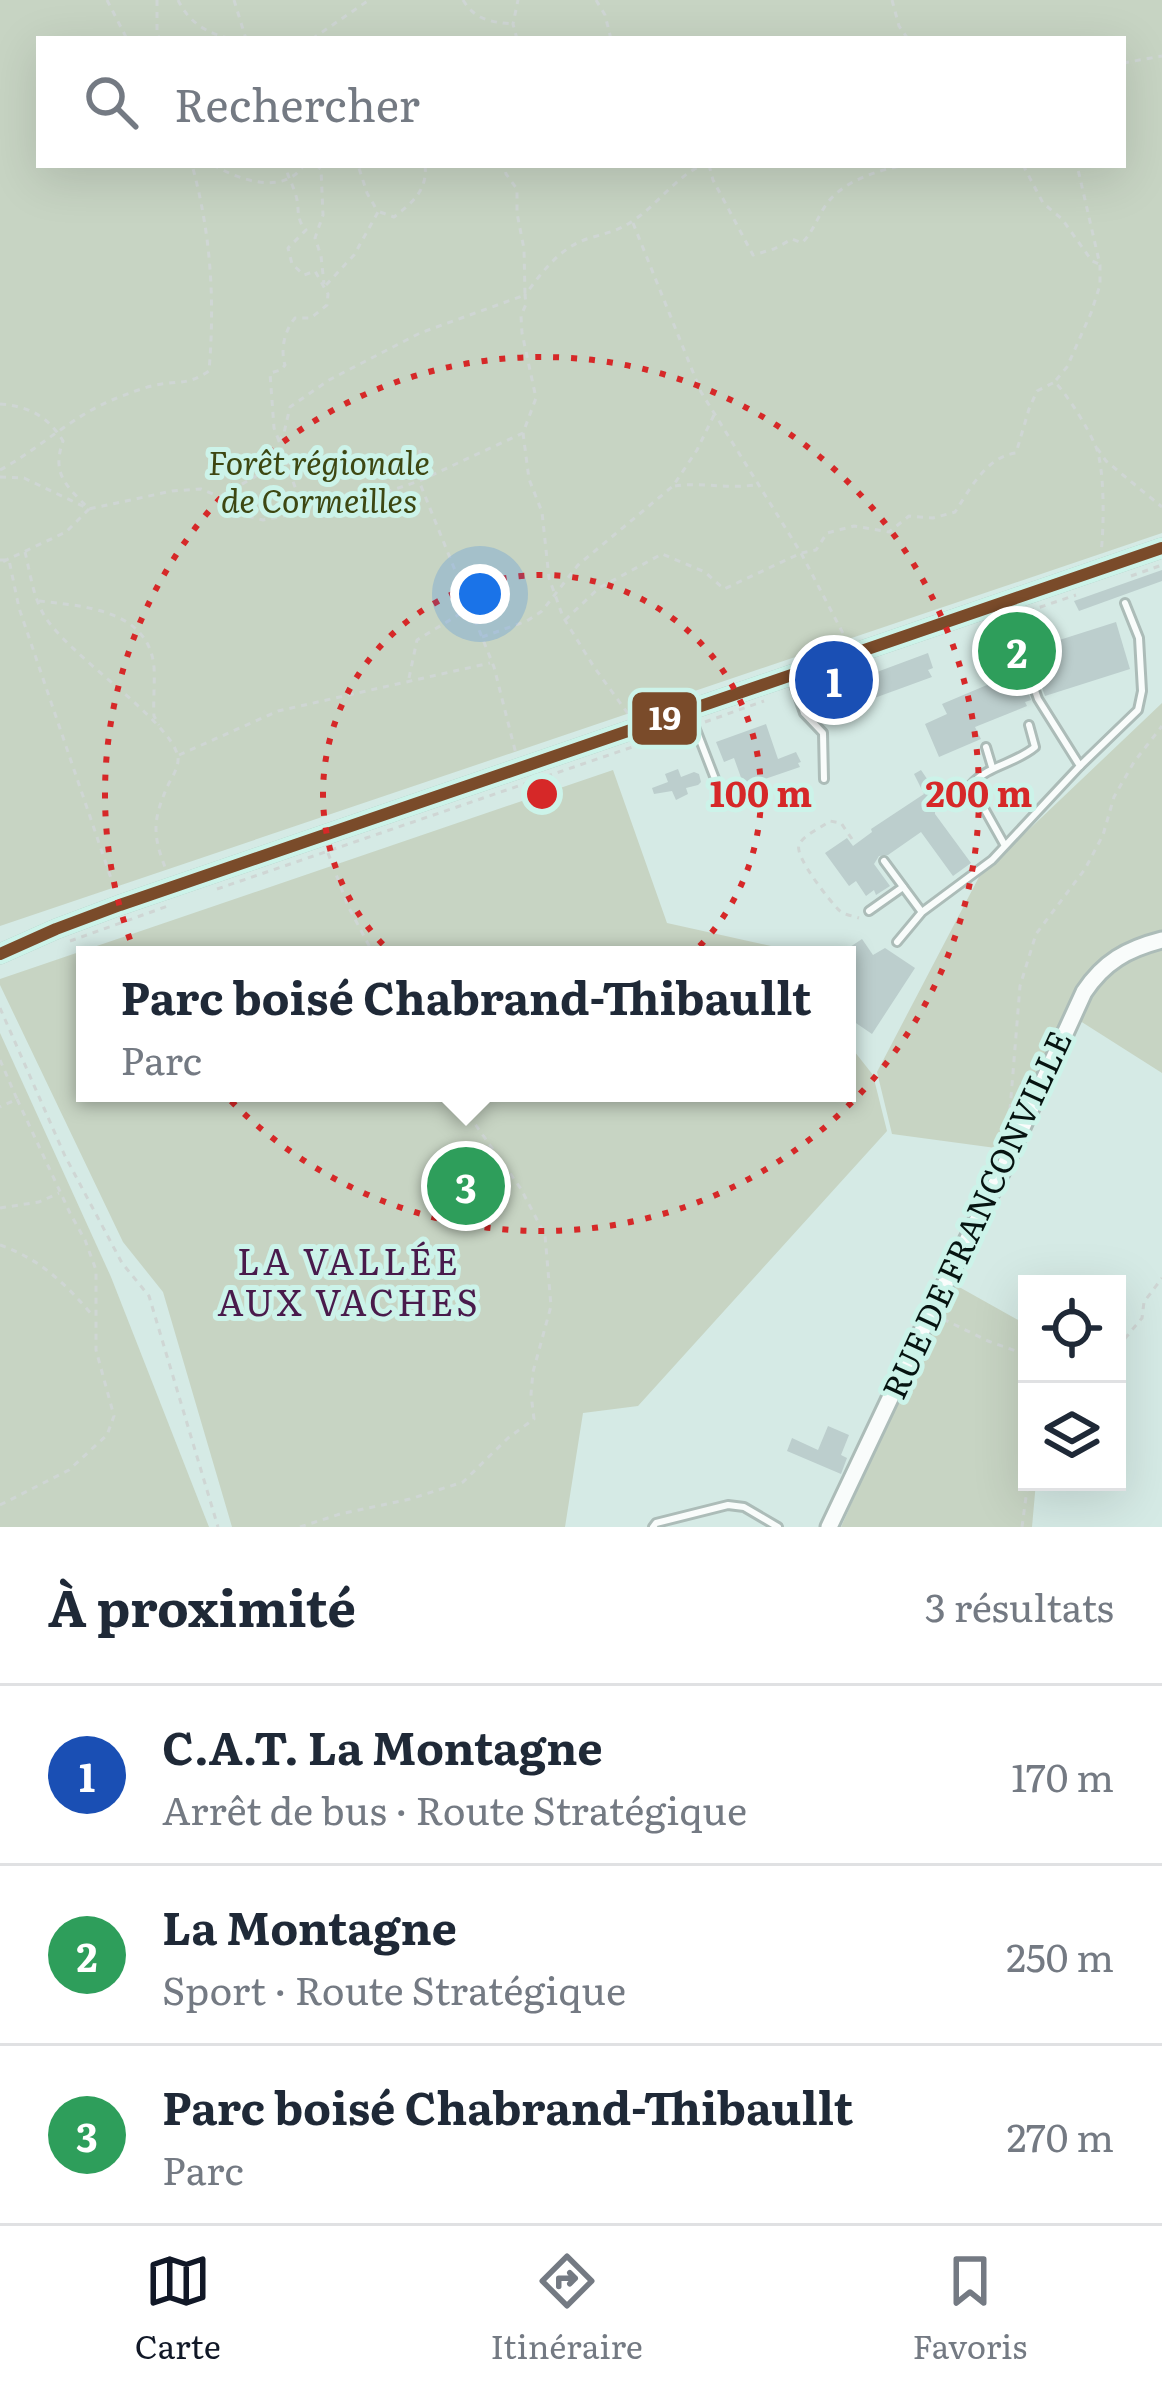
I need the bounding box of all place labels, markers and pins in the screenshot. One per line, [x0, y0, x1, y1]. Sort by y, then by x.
pin: 2 [978, 606, 1056, 696]
pin: 1 [795, 635, 873, 725]
centre of rings [521, 773, 563, 815]
pin: 3 [427, 1141, 505, 1231]

